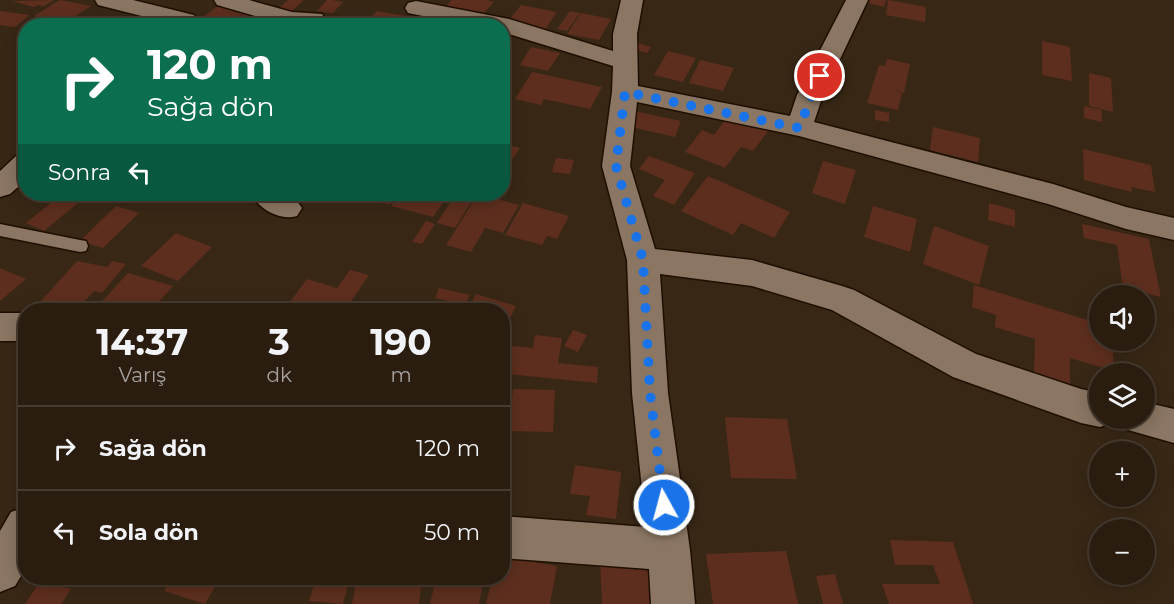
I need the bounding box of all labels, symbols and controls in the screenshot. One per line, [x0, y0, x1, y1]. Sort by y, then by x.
text: 120 m [147, 38, 273, 90]
icon: right [48, 42, 126, 120]
pin [794, 50, 845, 101]
icon: arrive [803, 59, 836, 92]
text: Sağa dön [147, 90, 275, 123]
icon: left [123, 156, 156, 189]
text: Sonra [48, 159, 111, 186]
map controls [1089, 285, 1155, 585]
button: sound [1089, 285, 1155, 351]
text: 14:37 [96, 320, 188, 364]
text: 3 [269, 320, 290, 364]
text: 190 [370, 320, 432, 364]
text: Varış [118, 363, 166, 387]
text: dk [266, 363, 292, 387]
text: m [390, 363, 412, 387]
button: layers [1089, 363, 1155, 429]
icon: right [48, 432, 81, 465]
text: Sağa dön [99, 435, 207, 462]
text: 120 m [416, 435, 480, 462]
button: + [1089, 441, 1155, 507]
position arrow [632, 473, 696, 537]
icon: left [48, 516, 81, 549]
text: Sola dön [99, 519, 199, 546]
text: 50 m [424, 519, 480, 546]
button: − [1089, 519, 1155, 585]

